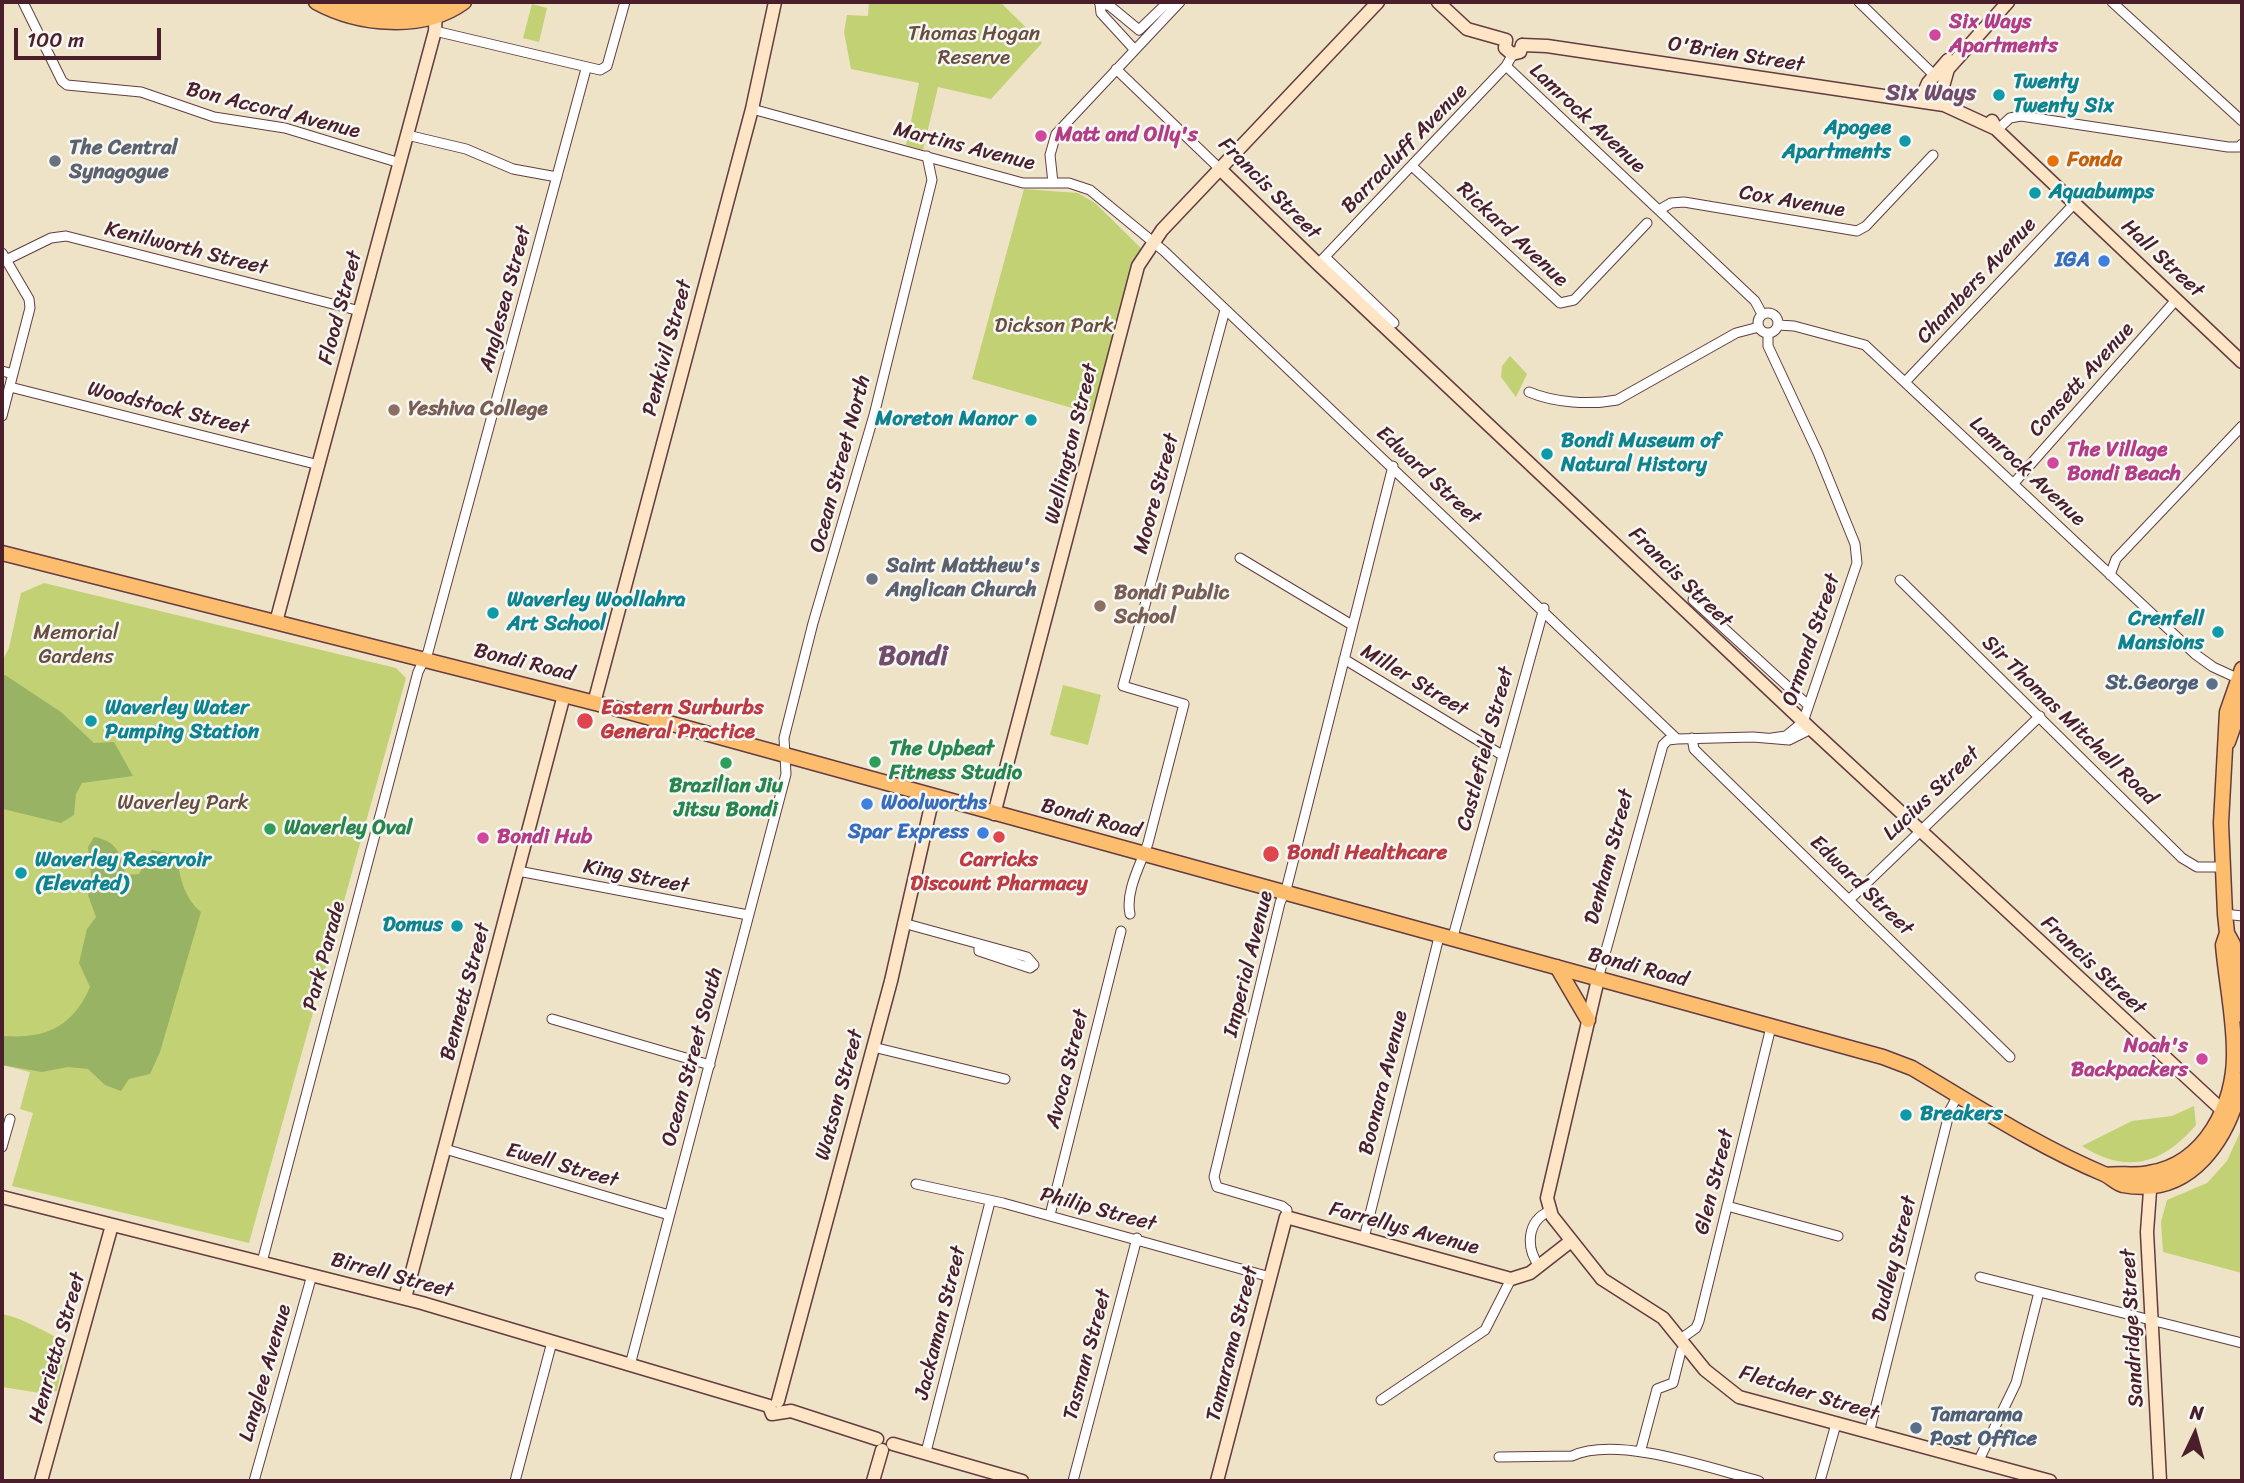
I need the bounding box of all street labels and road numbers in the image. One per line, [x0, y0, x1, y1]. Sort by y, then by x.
street label: O'Brien Street [1666, 32, 1806, 78]
street label: Lamrock Avenue [1524, 59, 1650, 179]
street label: Bon Accord Avenue [183, 77, 363, 145]
street label: Barracluff Avenue [1337, 79, 1473, 219]
street label: Martins Avenue [891, 117, 1037, 177]
street label: Francis Street [1213, 133, 1325, 245]
street label: Rickard Avenue [1451, 177, 1573, 293]
street label: Cox Avenue [1737, 180, 1847, 224]
street label: Chambers Avenue [1912, 213, 2042, 349]
street label: Hall Street [2115, 214, 2209, 304]
street label: Kenilworth Street [102, 217, 270, 281]
street label: Anglesea Street [474, 223, 538, 375]
street label: Flood Street [314, 249, 368, 367]
street label: Penkivil Street [638, 277, 698, 419]
street label: Consett Avenue [2024, 318, 2140, 442]
street label: Wellington Street [1040, 361, 1104, 527]
street label: Ocean Street North [805, 373, 877, 555]
street label: Woodstock Street [85, 377, 251, 441]
street label: Lamrock Avenue [1964, 412, 2090, 532]
street label: Edward Street [1370, 421, 1486, 531]
street label: Moore Street [1129, 431, 1185, 557]
street label: Francis Street [1623, 522, 1737, 634]
street label: Ormond Street [1778, 571, 1846, 709]
street label: Sir Thomas Mitchell Road [1976, 631, 2162, 811]
street label: Bondi Road [471, 638, 577, 688]
street label: Miller Street [1356, 639, 1472, 723]
street label: Castlefield Street [1452, 664, 1520, 834]
street label: Lucius Street [1878, 742, 1986, 846]
street label: Denham Street [1580, 787, 1640, 927]
street label: Bondi Road [1038, 794, 1144, 844]
street label: Edward Street [1804, 830, 1918, 942]
street label: King Street [581, 854, 691, 900]
street label: Imperial Avenue [1219, 888, 1279, 1040]
street label: Park Parade [298, 899, 352, 1013]
street label: Francis Street [2035, 911, 2151, 1021]
street label: Bennett Street [436, 920, 496, 1064]
street label: Bondi Road [1585, 943, 1691, 993]
street label: Ocean Street South [657, 965, 729, 1149]
street label: Avoca Street [1041, 1007, 1095, 1131]
street label: Boonara Avenue [1354, 1008, 1414, 1158]
street label: Watson Street [810, 1027, 870, 1163]
street label: Glen Street [1690, 1127, 1740, 1237]
street label: Ewell Street [503, 1138, 621, 1194]
street label: Philip Street [1037, 1182, 1159, 1238]
street label: Dudley Street [1867, 1193, 1923, 1325]
street label: Farrellys Avenue [1326, 1197, 1482, 1261]
street label: Jackaman Street [910, 1244, 972, 1402]
street label: Birrell Street [328, 1248, 456, 1304]
street label: Sandridge Street [2116, 1248, 2150, 1408]
street label: Tamarama Street [1202, 1264, 1264, 1424]
street label: Henrietta Street [24, 1270, 92, 1426]
street label: Tasman Street [1058, 1287, 1118, 1423]
street label: Langlee Avenue [234, 1301, 298, 1445]
street label: Fletcher Street [1736, 1361, 1882, 1427]

